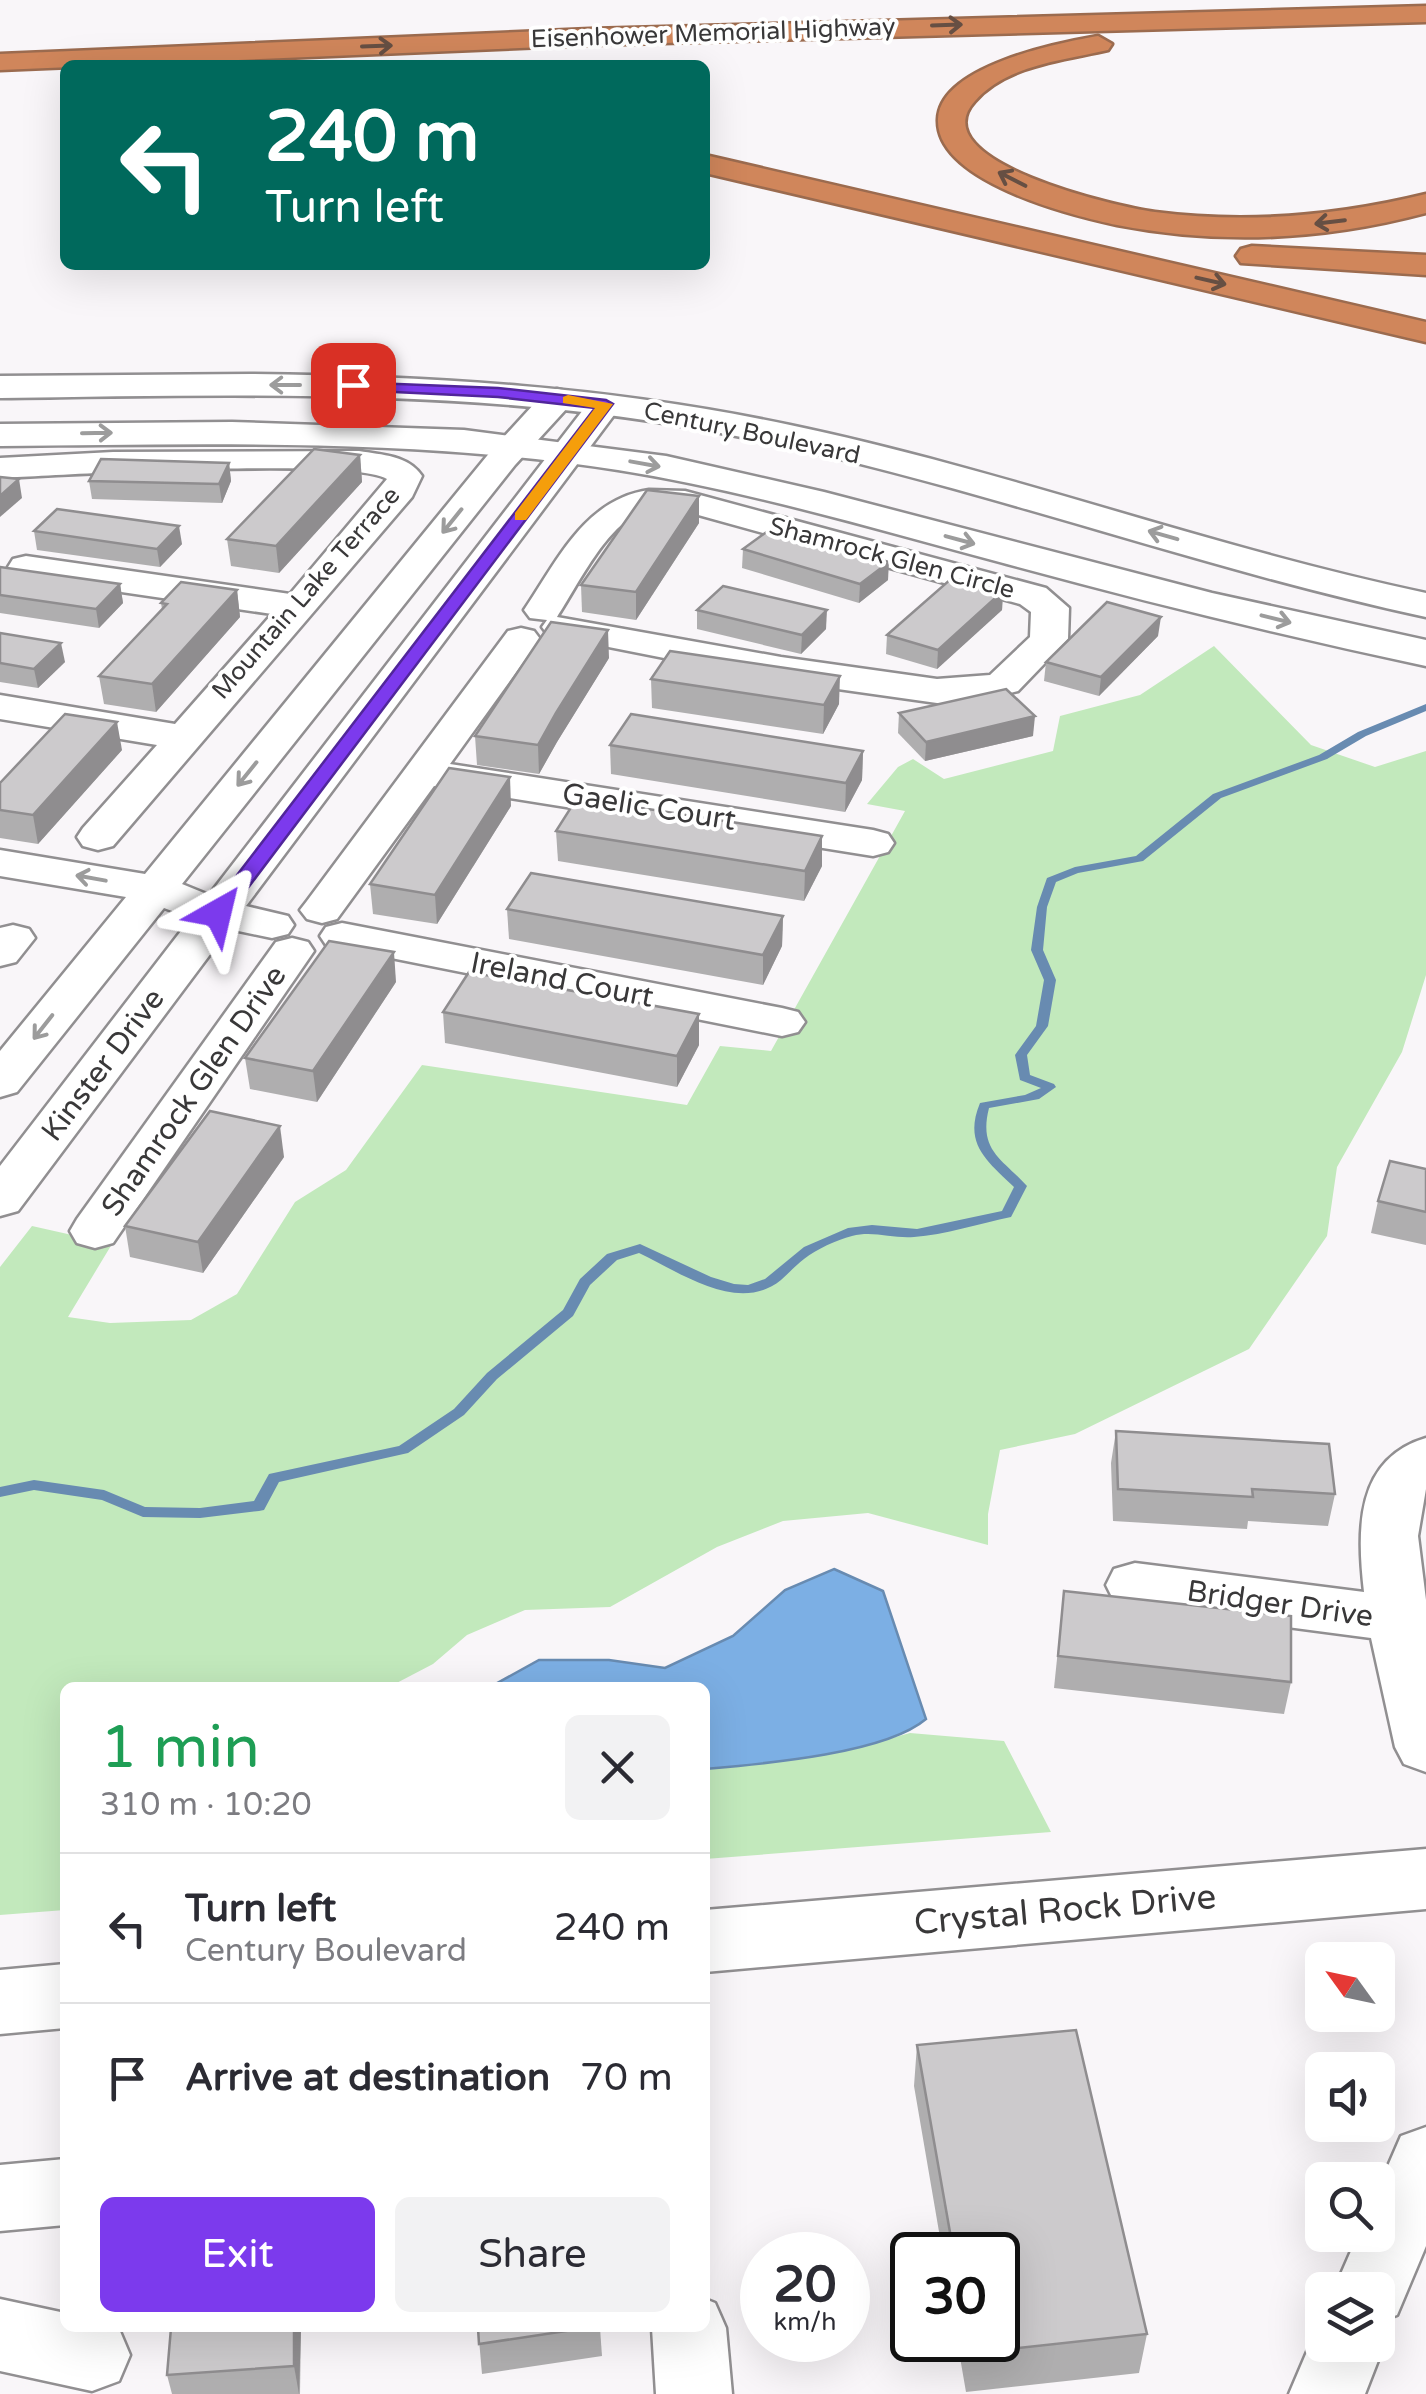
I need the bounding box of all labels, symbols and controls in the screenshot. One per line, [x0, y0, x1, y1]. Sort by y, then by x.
street label: Eisenhower Memorial Highway [530, 12, 896, 54]
one-way arrow [930, 16, 962, 35]
one-way arrow [361, 36, 393, 55]
text: 240 m [265, 96, 479, 180]
icon: left [100, 100, 230, 230]
one-way arrow [998, 169, 1028, 188]
text: Turn left [265, 181, 444, 235]
one-way arrow [1315, 213, 1347, 231]
one-way arrow [1194, 273, 1226, 291]
pin [311, 343, 396, 428]
icon: arrive [326, 358, 381, 413]
one-way arrow [270, 376, 302, 394]
street label: Century Boulevard [641, 395, 863, 471]
one-way arrow [81, 424, 113, 443]
one-way arrow [628, 455, 660, 474]
street label: Mountain Lake Terrace [206, 481, 406, 705]
one-way arrow [442, 507, 463, 534]
street label: Shamrock Glen Circle [766, 511, 1018, 605]
one-way arrow [1148, 525, 1179, 543]
one-way arrow [944, 531, 975, 550]
one-way arrow [1259, 611, 1291, 629]
one-way arrow [236, 760, 258, 786]
street label: Gaelic Court [560, 775, 738, 839]
position arrow [166, 861, 270, 965]
one-way arrow [75, 868, 108, 887]
street label: Ireland Court [467, 944, 657, 1016]
street label: Shamrock Glen Drive [94, 959, 294, 1223]
street label: Kinster Drive [34, 981, 172, 1149]
one-way arrow [33, 1013, 54, 1040]
street label: Bridger Drive [1185, 1573, 1375, 1635]
text: 1 min [100, 1712, 260, 1784]
button: close [565, 1715, 670, 1820]
text: 310 m · 10:20 [100, 1786, 312, 1824]
street label: Crystal Rock Drive [912, 1876, 1218, 1944]
text: Turn left [185, 1886, 336, 1932]
icon: left [100, 1901, 155, 1956]
text: 240 m [554, 1905, 670, 1951]
text: Century Boulevard [185, 1932, 467, 1970]
north arrow [1305, 1942, 1395, 2032]
map controls [1305, 1942, 1395, 2362]
icon: arrive [100, 2051, 155, 2106]
button: sound [1305, 2052, 1395, 2142]
text: Arrive at destination [185, 2055, 550, 2101]
text: 70 m [580, 2055, 673, 2101]
button: search [1305, 2162, 1395, 2252]
button: Exit [100, 2197, 375, 2312]
button: Share [395, 2197, 670, 2312]
speed limit sign: 30 [890, 2232, 1020, 2362]
text: 20 [774, 2255, 836, 2315]
button: layers [1305, 2272, 1395, 2362]
text: km/h [774, 2307, 836, 2337]

